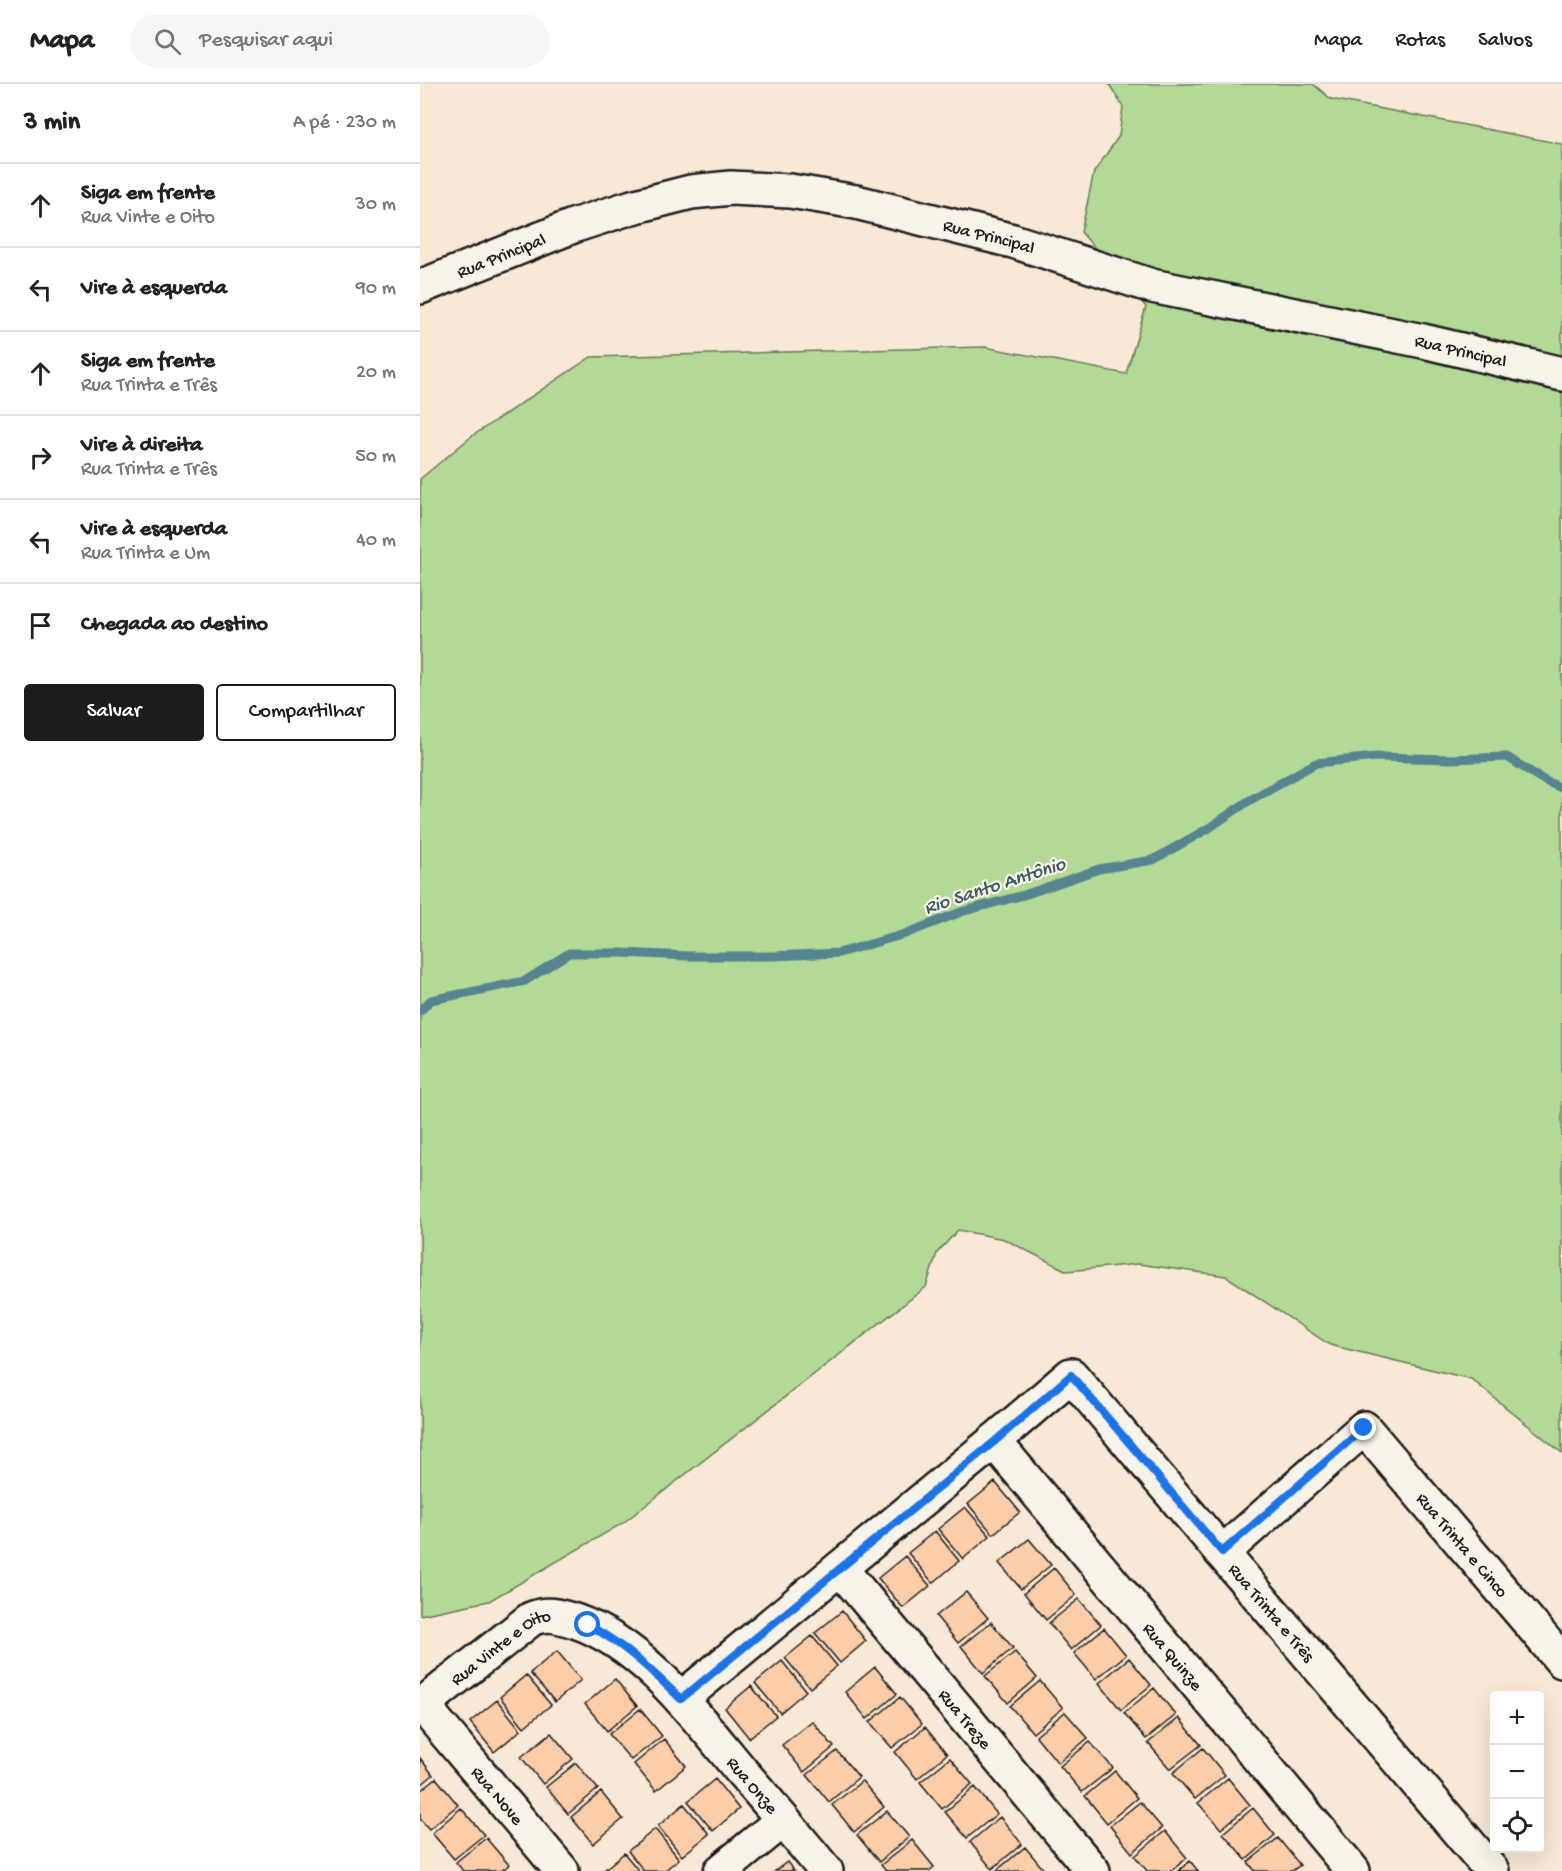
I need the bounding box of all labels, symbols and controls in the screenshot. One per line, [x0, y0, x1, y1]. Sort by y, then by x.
search box [130, 14, 550, 68]
text: Mapa [30, 25, 94, 58]
icon: search [151, 25, 184, 58]
text: Pesquisar aqui [199, 28, 333, 54]
text: Mapa [1314, 29, 1362, 54]
text: Rotas [1395, 29, 1445, 54]
text: Salvos [1478, 29, 1532, 54]
text: 3 min [24, 108, 80, 139]
text: A pé · 230 m [293, 112, 396, 135]
text: Siga em frente [81, 181, 215, 207]
icon: ahead [24, 189, 57, 222]
text: 30 m [355, 194, 396, 217]
text: Rua Vinte e Oito [81, 207, 215, 230]
street label: Rua Principal [941, 216, 1037, 260]
street label: Rua Principal [454, 230, 549, 284]
icon: left [24, 273, 57, 306]
text: Vire à esquerda [81, 276, 227, 302]
text: 90 m [356, 278, 396, 301]
street label: Rua Principal [1413, 332, 1508, 373]
text: Siga em frente [81, 349, 215, 375]
icon: ahead [24, 357, 57, 390]
text: 20 m [356, 362, 396, 385]
text: Rua Trinta e Três [81, 375, 217, 398]
text: Vire à direita [81, 433, 203, 459]
icon: right [24, 441, 57, 474]
text: 50 m [355, 446, 396, 469]
text: Rua Trinta e Três [81, 459, 217, 482]
text: Vire à esquerda [81, 517, 227, 543]
icon: left [24, 525, 57, 558]
text: 40 m [356, 530, 396, 553]
text: Rua Trinta e Um [81, 543, 210, 566]
icon: arrive [24, 609, 57, 642]
text: Chegada ao destino [81, 612, 268, 638]
button: Salvar [24, 684, 204, 741]
button: Compartilhar [216, 684, 396, 741]
water label: Rio Santo Antônio [922, 853, 1070, 921]
route end [1350, 1414, 1376, 1440]
street label: Rua Trinta e Cinco [1411, 1489, 1511, 1603]
street label: Rua Trinta e Três [1223, 1560, 1319, 1668]
street label: Rua Vinte e Oito [447, 1607, 552, 1691]
route start [574, 1611, 600, 1637]
street label: Rua Quinze [1137, 1619, 1206, 1696]
street label: Rua Treze [933, 1686, 995, 1755]
map controls [1490, 1691, 1544, 1853]
button: + [1490, 1691, 1544, 1745]
button: − [1490, 1745, 1544, 1799]
street label: Rua Onze [721, 1753, 782, 1820]
street label: Rua Nove [465, 1763, 527, 1831]
button: locate [1490, 1799, 1544, 1853]

